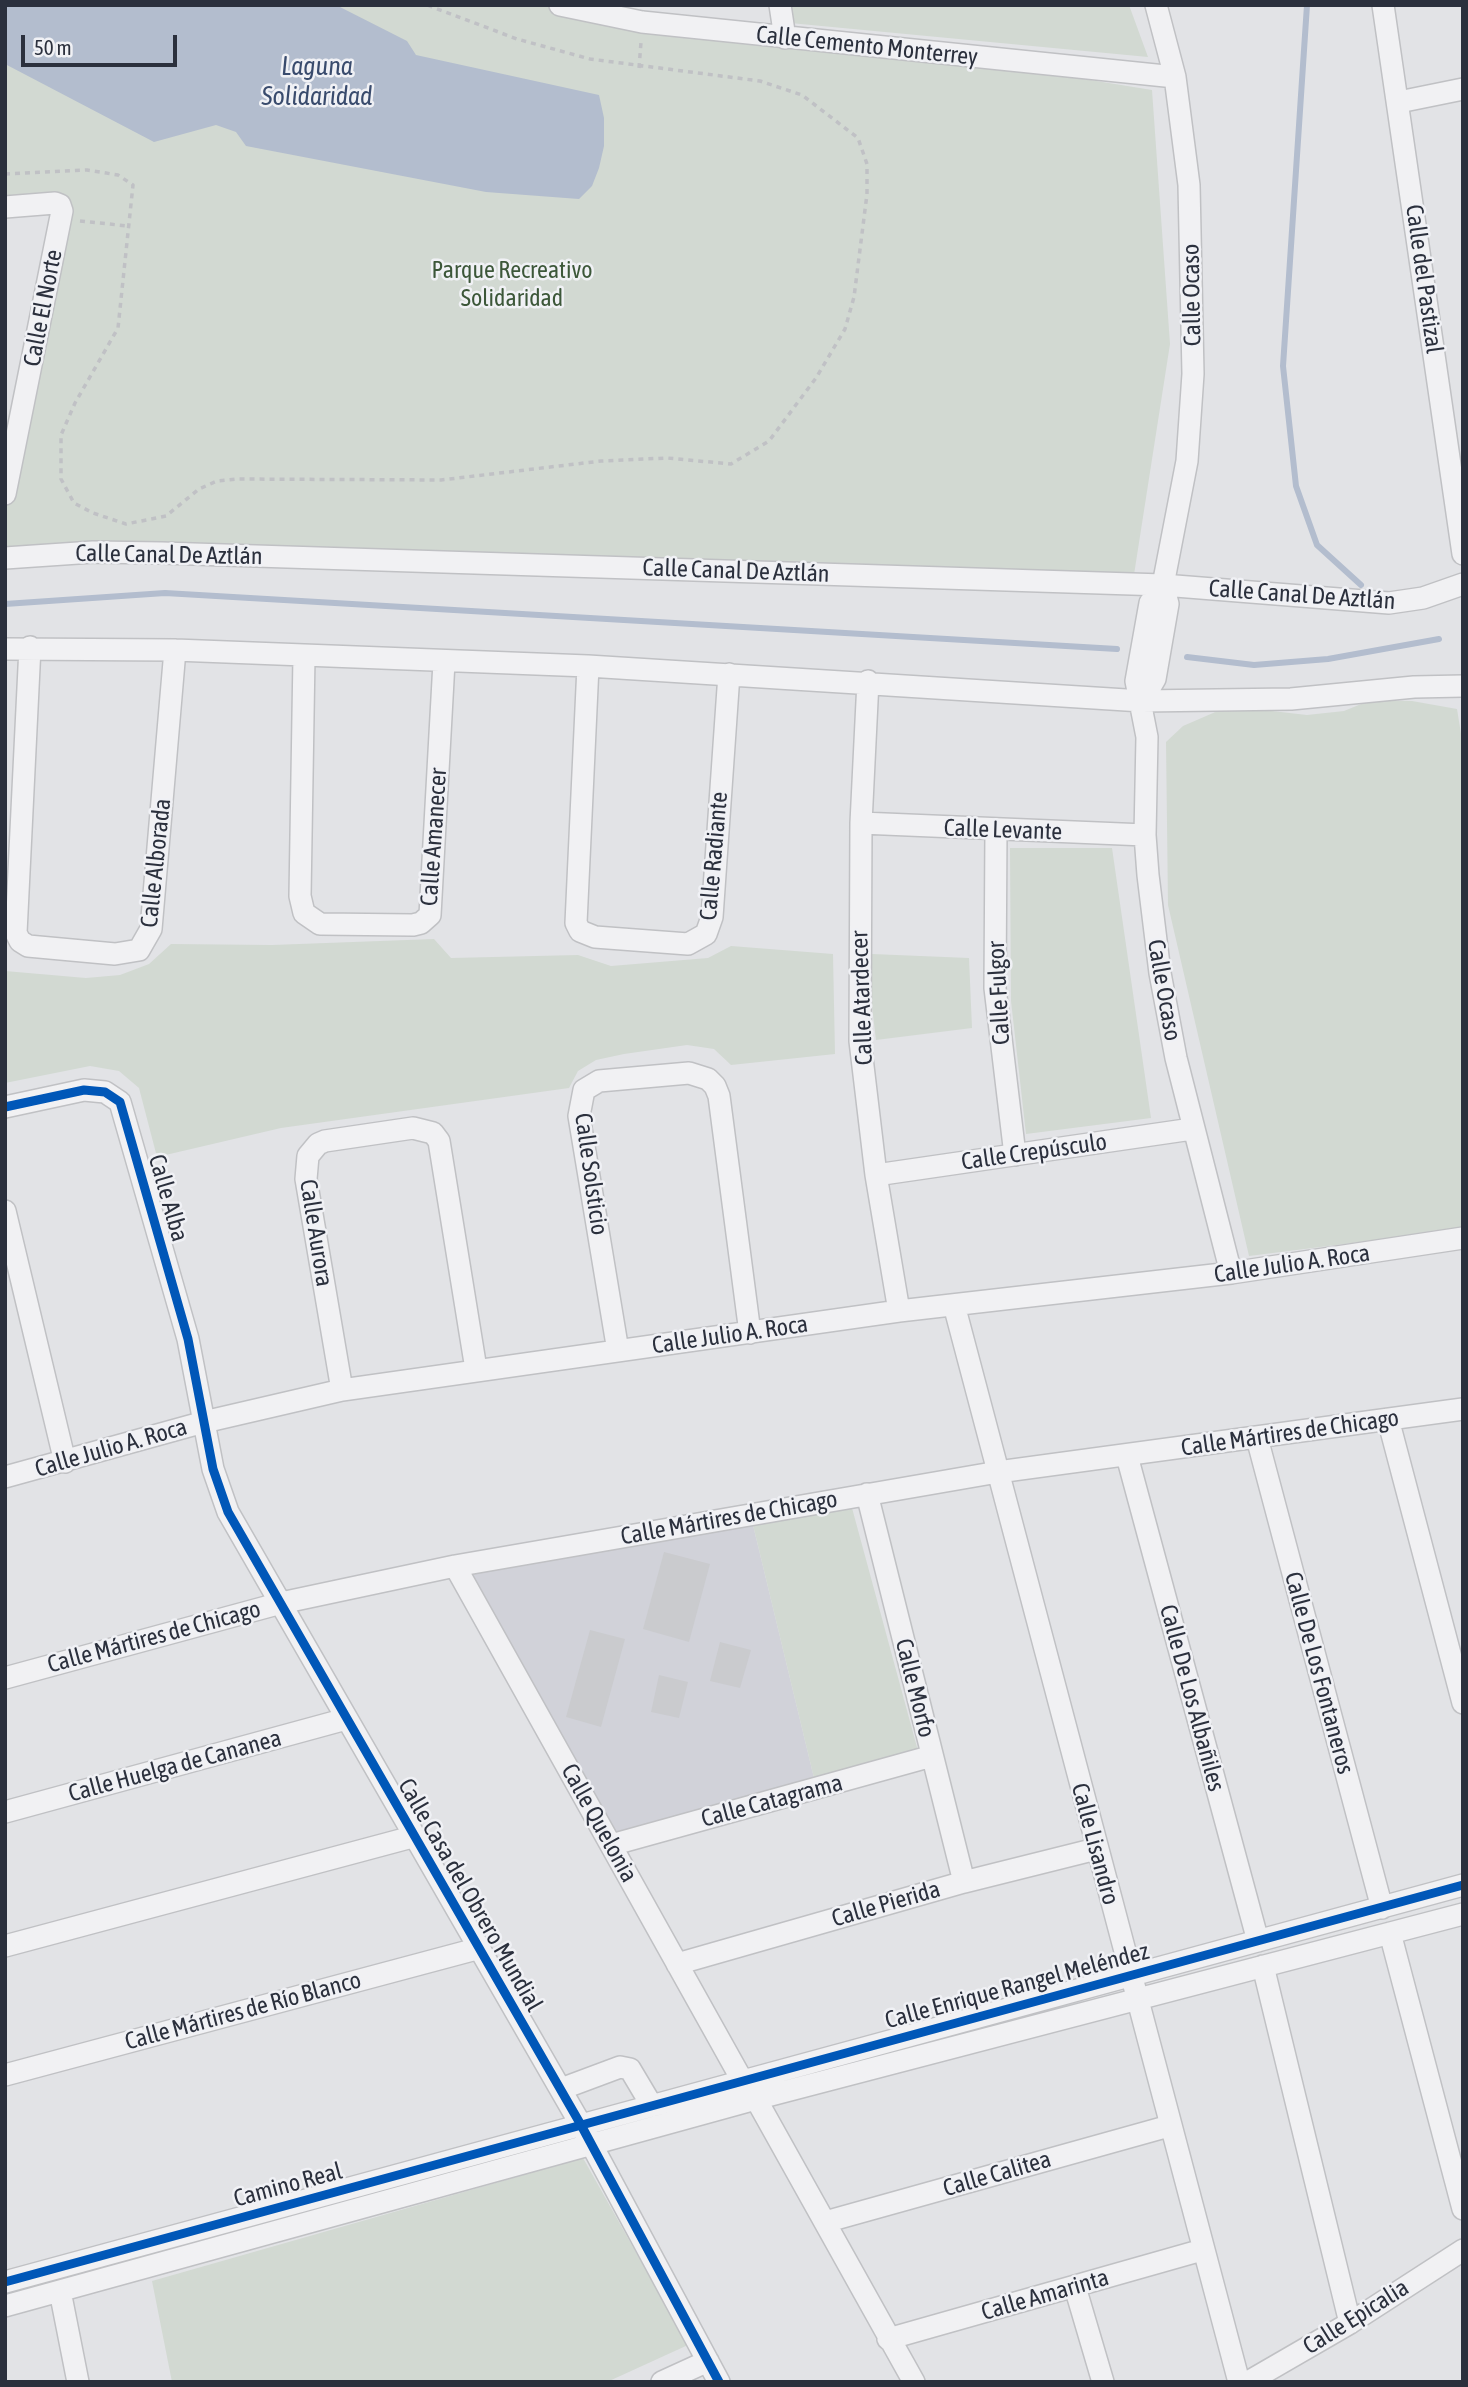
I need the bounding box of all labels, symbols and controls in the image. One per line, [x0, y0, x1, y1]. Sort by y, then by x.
street label: Calle Cemento Monterrey [755, 20, 979, 72]
scale bar [24, 21, 180, 65]
text: 50 m [34, 35, 72, 59]
water label: Laguna Solidaridad [262, 51, 372, 112]
street label: Calle del Pastizal [1399, 203, 1449, 355]
street label: Calle Ocaso [1177, 244, 1207, 346]
street label: Calle El Norte [18, 247, 68, 369]
park label: Parque Recreativo Solidaridad [432, 256, 592, 312]
street label: Calle Canal De Aztlán [75, 539, 263, 571]
street label: Calle Canal De Aztlán [642, 553, 830, 589]
street label: Calle Canal De Aztlán [1208, 574, 1396, 616]
street label: Calle Amanecer [415, 767, 453, 907]
street label: Calle Radiante [694, 790, 734, 922]
street label: Calle Alborada [135, 797, 177, 929]
street label: Calle Levante [943, 814, 1063, 846]
street label: Calle Atardecer [845, 930, 879, 1066]
street label: Calle Ocaso [1141, 937, 1187, 1043]
street label: Calle Fulgor [982, 940, 1016, 1046]
street label: Calle Solsticio [568, 1111, 614, 1237]
street label: Calle Crepúsculo [959, 1128, 1109, 1176]
street label: Calle Alba [142, 1151, 194, 1245]
street label: Calle Aurora [293, 1177, 339, 1289]
street label: Calle Julio A. Roca [1212, 1239, 1372, 1289]
street label: Calle Julio A. Roca [650, 1310, 810, 1360]
street label: Calle Mártires de Chicago [1179, 1403, 1401, 1463]
street label: Calle Julio A. Roca [32, 1413, 190, 1483]
street label: Calle Mártires de Chicago [618, 1485, 840, 1551]
street label: Calle De Los Fontaneros [1278, 1569, 1360, 1777]
street label: Calle Mártires de Chicago [44, 1595, 264, 1679]
street label: Calle De Los Albañiles [1153, 1602, 1231, 1794]
street label: Calle Morfo [889, 1636, 941, 1740]
street label: Calle Huelga de Cananea [65, 1724, 285, 1808]
street label: Calle Quelonia [555, 1759, 643, 1887]
street label: Calle Catagrama [698, 1768, 846, 1834]
street label: Calle Casa del Obrero Mundial [391, 1773, 549, 2017]
street label: Calle Lisandro [1065, 1780, 1125, 1908]
street label: Calle Pierida [828, 1875, 944, 1933]
street label: Calle Enrique Rangel Meléndez [882, 1937, 1152, 2035]
street label: Calle Mártires de Río Blanco [122, 1966, 364, 2056]
street label: Calle Calitea [940, 2145, 1054, 2203]
street label: Camino Real [230, 2157, 346, 2213]
street label: Calle Amarinta [978, 2263, 1112, 2327]
street label: Calle Epicalia [1298, 2273, 1414, 2361]

